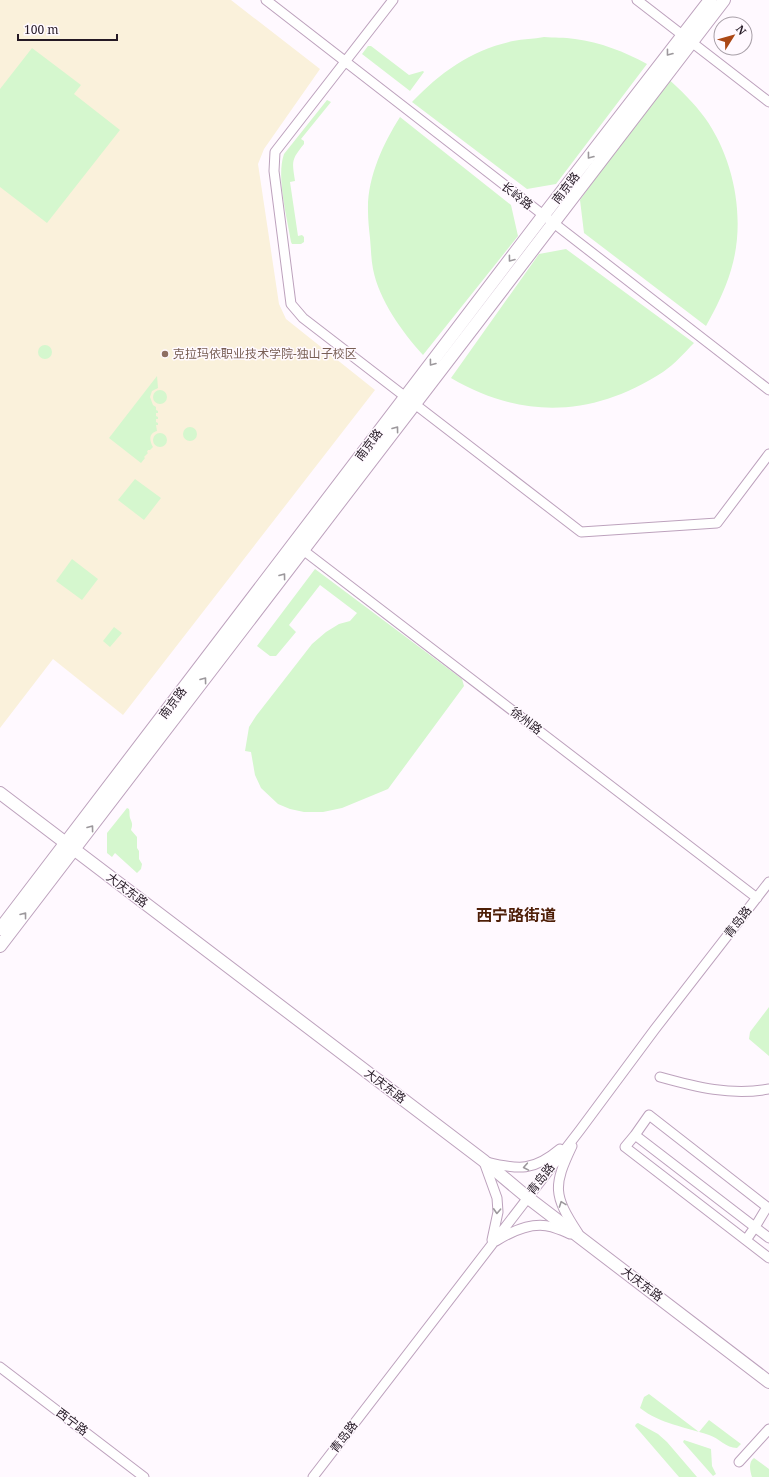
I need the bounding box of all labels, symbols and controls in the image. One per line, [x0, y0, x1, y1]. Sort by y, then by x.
scale bar [18, 16, 117, 42]
north arrow [713, 16, 753, 56]
text: 100 m [24, 21, 59, 38]
text: N [733, 22, 750, 38]
one-way arrow [667, 49, 674, 56]
one-way arrow [588, 152, 595, 159]
street label: 南京路 [548, 168, 583, 207]
street label: 长岭路 [498, 178, 537, 213]
one-way arrow [509, 255, 516, 262]
place label: 克拉玛依职业技术学院-独山子校区 [173, 345, 357, 362]
marker: 克拉玛依职业技术学院-独山子校区 [160, 349, 170, 359]
one-way arrow [430, 358, 437, 365]
street label: 南京路 [351, 425, 386, 464]
one-way arrow [392, 426, 399, 433]
one-way arrow [279, 574, 286, 581]
one-way arrow [200, 677, 207, 684]
street label: 南京路 [155, 683, 190, 722]
street label: 徐州路 [507, 703, 546, 738]
one-way arrow [87, 825, 94, 832]
street label: 大庆东路 [103, 868, 152, 911]
street label: 青岛路 [720, 902, 755, 941]
district label: 西宁路街道 [476, 904, 556, 926]
one-way arrow [19, 912, 26, 919]
street label: 大庆东路 [361, 1064, 410, 1107]
street label: 青岛路 [523, 1159, 558, 1198]
one-way arrow [523, 1162, 529, 1171]
one-way arrow [558, 1200, 566, 1207]
one-way arrow [493, 1208, 502, 1214]
street label: 大庆东路 [618, 1262, 667, 1305]
street label: 西宁路 [53, 1404, 92, 1439]
street label: 青岛路 [326, 1417, 361, 1456]

